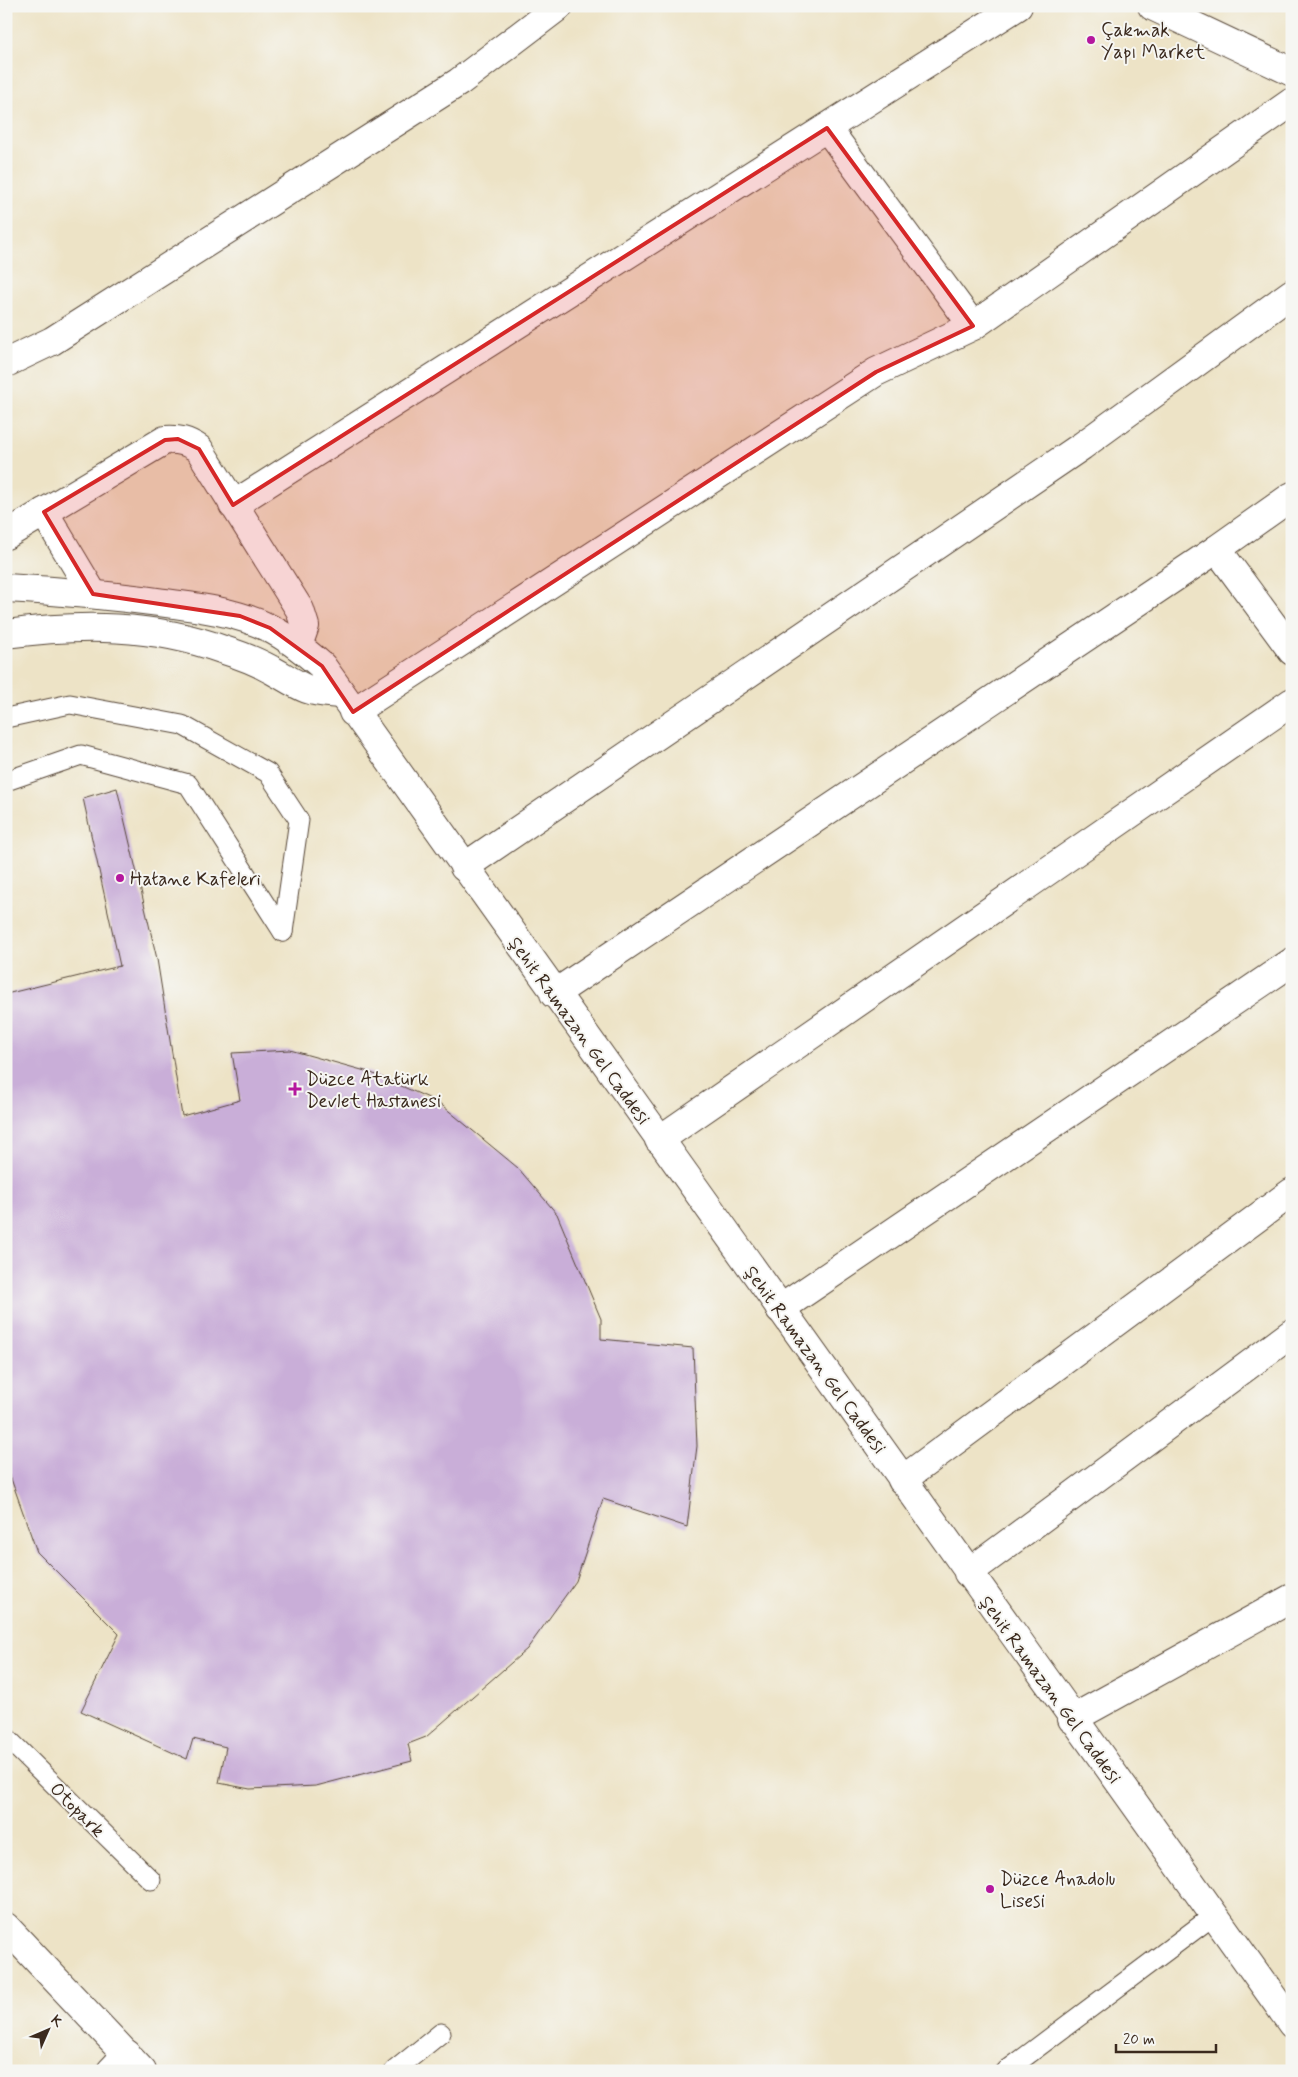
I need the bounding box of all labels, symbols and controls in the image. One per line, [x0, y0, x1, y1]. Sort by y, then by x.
place label: Çakmak Yapı Market [1101, 18, 1205, 65]
marker: Çakmak Yapı Market [1085, 34, 1097, 46]
place label: Hatane Kafeleri [130, 867, 261, 892]
marker: Hatane Kafeleri [114, 872, 126, 884]
street label: Şehit Ramazan Gel Caddesi [502, 932, 656, 1130]
place label: Düzce Atatürk Devlet Hastanesi [306, 1067, 441, 1114]
marker: Düzce Atatürk Devlet Hastanesi [288, 1082, 302, 1096]
street label: Şehit Ramazan Gel Caddesi [738, 1261, 892, 1459]
street label: Şehit Ramazan Gel Caddesi [973, 1591, 1127, 1789]
street label: Otopark [44, 1777, 110, 1843]
place label: Düzce Anadolu Lisesi [1000, 1867, 1115, 1914]
marker: Düzce Anadolu Lisesi [984, 1883, 996, 1895]
north arrow [22, 2004, 72, 2054]
text: K [47, 2012, 67, 2032]
scale bar [1116, 2022, 1216, 2054]
text: 20 m [1123, 2030, 1155, 2050]

